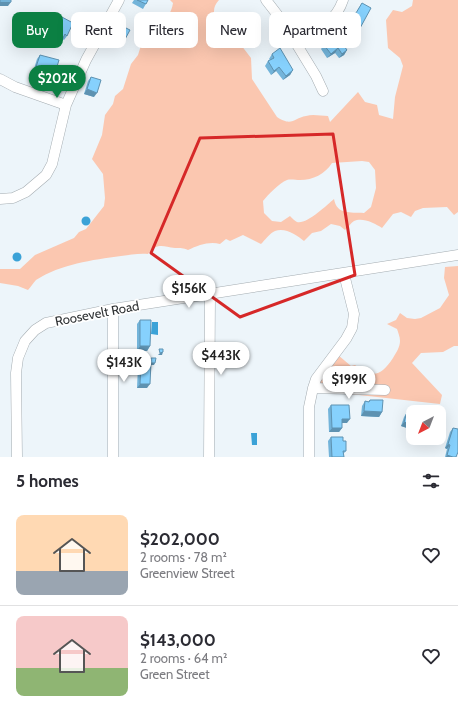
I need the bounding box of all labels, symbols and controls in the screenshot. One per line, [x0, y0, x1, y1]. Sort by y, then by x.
chip: Buy [12, 12, 63, 48]
chip: Rent [71, 12, 126, 48]
chip: Filters [134, 12, 198, 48]
chip: New [206, 12, 261, 48]
chip: Apartment [269, 12, 361, 48]
pin: $202K [29, 65, 85, 99]
text: $202K [38, 70, 76, 86]
pin: $156K [161, 275, 217, 309]
text: $156K [172, 280, 206, 296]
street label: Roosevelt Road [54, 297, 140, 329]
pin: $443K [193, 342, 249, 376]
text: $443K [202, 347, 240, 363]
pin: $143K [96, 349, 152, 383]
text: $143K [106, 354, 142, 370]
pin: $199K [321, 366, 377, 400]
text: $199K [331, 371, 367, 387]
north arrow [406, 405, 446, 445]
map controls [406, 405, 446, 445]
icon: filters [420, 470, 442, 492]
text: 5 homes [16, 471, 79, 491]
text: $202,000 [140, 529, 220, 549]
icon: home [48, 531, 96, 579]
icon: heart [420, 544, 442, 566]
text: 2 rooms · 78 m² [140, 549, 227, 565]
text: Greenview Street [140, 565, 235, 581]
text: $143,000 [140, 630, 216, 650]
icon: home [48, 632, 96, 680]
icon: heart [420, 645, 442, 667]
text: 2 rooms · 64 m² [140, 650, 227, 666]
text: Green Street [140, 666, 210, 682]

